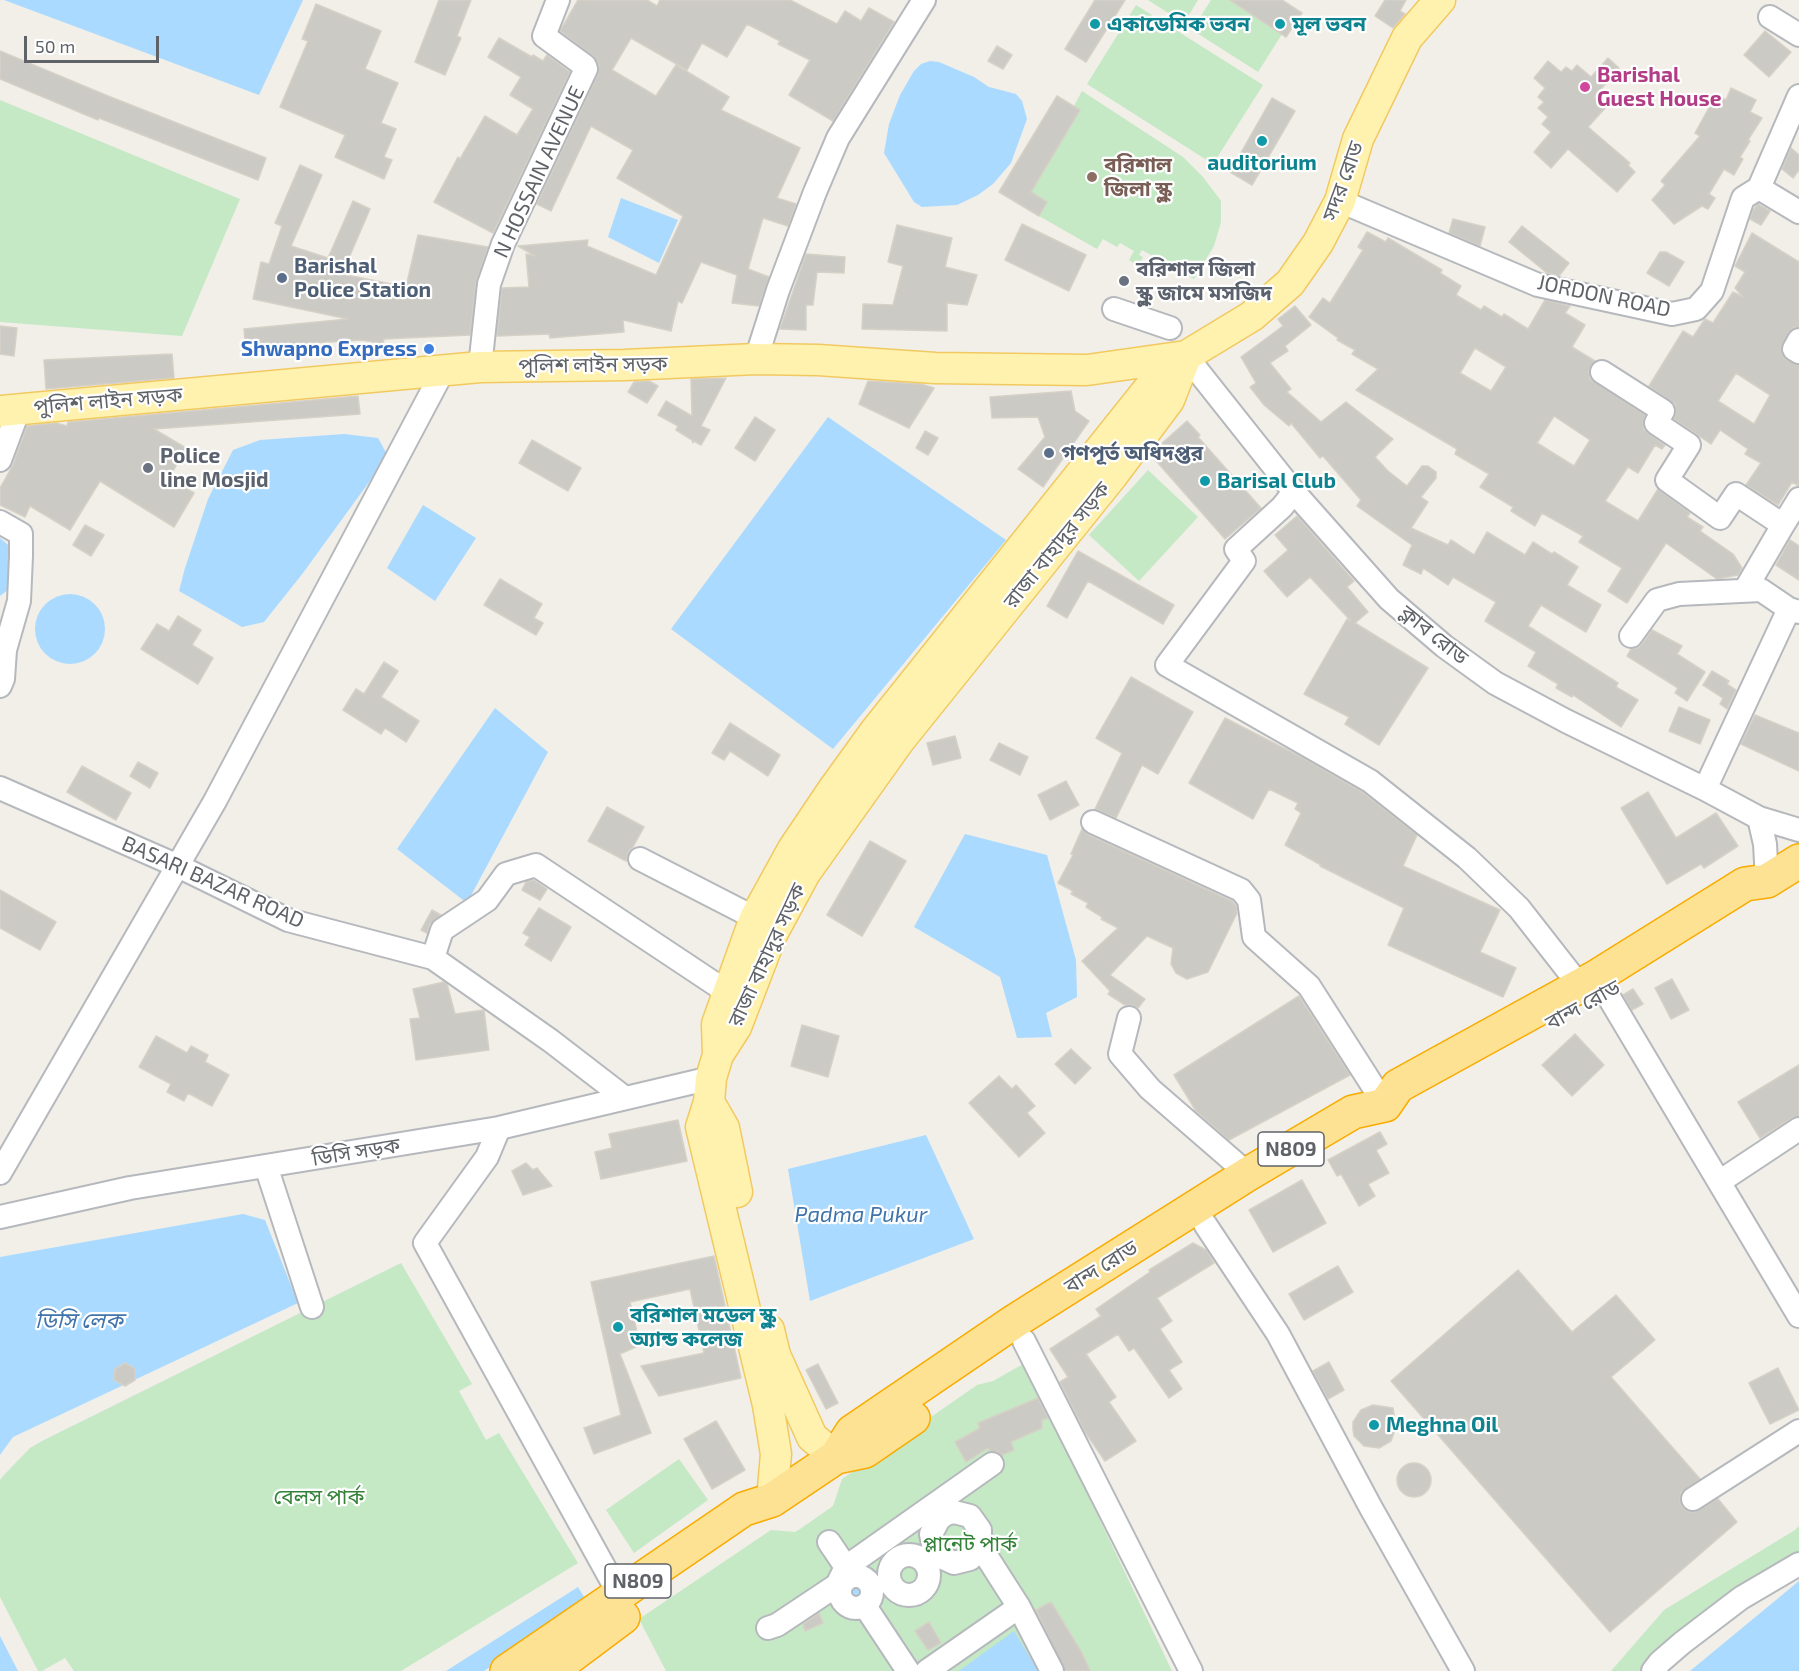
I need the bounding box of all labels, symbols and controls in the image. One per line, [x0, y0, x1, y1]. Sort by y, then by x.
place label: একাডেমিক ভবন [1107, 11, 1250, 37]
place label: মূল ভবন [1292, 11, 1366, 37]
marker: একাডেমিক ভবন [1088, 17, 1102, 31]
marker: মূল ভবন [1273, 17, 1287, 31]
scale bar [27, 24, 162, 62]
text: 50 m [35, 35, 75, 57]
place label: Barishal Guest House [1597, 62, 1722, 112]
marker: Barishal Guest House [1578, 80, 1592, 94]
street label: N HOSSAIN AVENUE [488, 82, 590, 262]
marker: auditorium [1255, 134, 1269, 148]
street label: সদর রোড [1317, 138, 1369, 224]
place label: auditorium [1207, 150, 1317, 176]
place label: বরিশাল জিলা স্কুল [1104, 152, 1172, 202]
marker: বরিশাল জিলা স্কুল [1085, 170, 1099, 184]
place label: Barishal Police Station [294, 253, 431, 303]
place label: বরিশাল জিলা স্কুল জামে মসজিদ [1136, 256, 1272, 306]
street label: JORDON ROAD [1535, 270, 1673, 322]
marker: Barishal Police Station [275, 271, 289, 285]
marker: বরিশাল জিলা স্কুল জামে মসজিদ [1117, 274, 1131, 288]
place label: Shwapno Express [241, 336, 417, 362]
marker: Shwapno Express [422, 342, 436, 356]
street label: পুলিশ লাইন সড়ক [518, 351, 668, 379]
street label: পুলিশ লাইন সড়ক [32, 382, 184, 420]
place label: গণপূর্ত অধিদপ্তর [1061, 440, 1203, 466]
place label: Police line Mosjid [160, 443, 269, 493]
marker: গণপূর্ত অধিদপ্তর [1042, 446, 1056, 460]
marker: Police line Mosjid [141, 461, 155, 475]
place label: Barisal Club [1217, 468, 1336, 494]
marker: Barisal Club [1198, 474, 1212, 488]
street label: রাজা বাহাদুর সড়ক [998, 477, 1116, 613]
street label: ক্লাব রোড [1395, 600, 1473, 670]
street label: BASARI BAZAR ROAD [118, 830, 308, 934]
street label: রাজা বাহাদুর সড়ক [723, 879, 811, 1031]
street label: বান্দ রোড [1541, 974, 1625, 1036]
road number: N809 [1258, 1132, 1324, 1166]
street label: ডিসি সড়ক [310, 1133, 402, 1171]
water label: Padma Pukur [795, 1202, 927, 1228]
street label: বান্দ রোড [1060, 1235, 1142, 1299]
place label: বরিশাল মডেল স্কুল অ্যান্ড কলেজ [630, 1302, 776, 1352]
water label: ডিসি লেক [35, 1308, 123, 1334]
marker: বরিশাল মডেল স্কুল অ্যান্ড কলেজ [611, 1320, 625, 1334]
place label: Meghna Oil [1386, 1412, 1498, 1438]
marker: Meghna Oil [1367, 1418, 1381, 1432]
park label: বেলস পার্ক [274, 1484, 364, 1510]
park label: প্লানেট পার্ক [923, 1531, 1017, 1557]
road number: N809 [605, 1564, 671, 1598]

